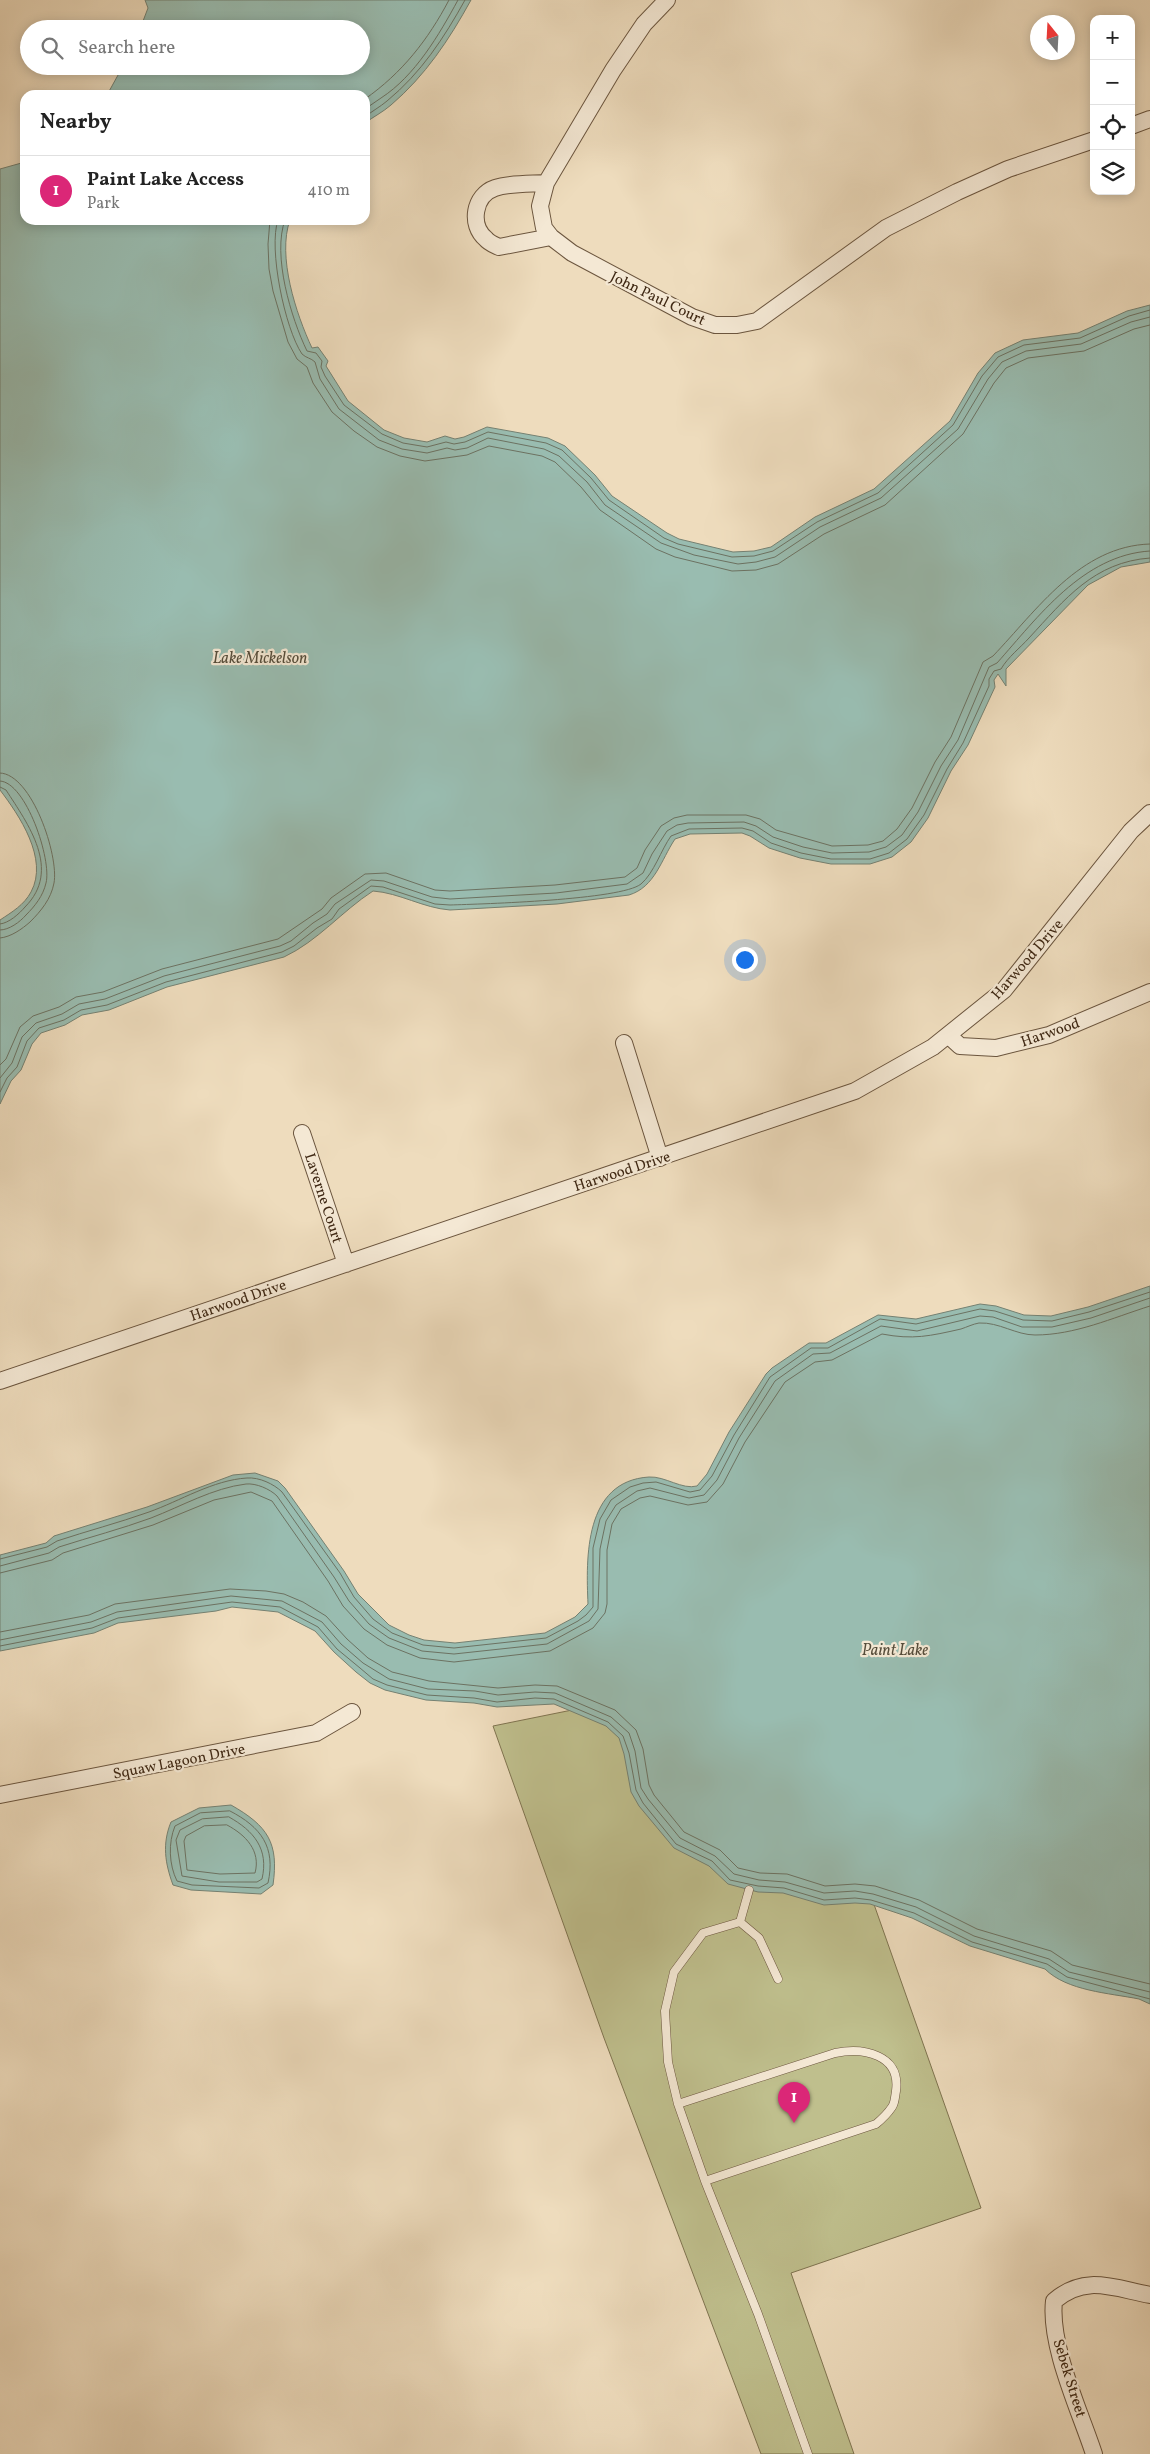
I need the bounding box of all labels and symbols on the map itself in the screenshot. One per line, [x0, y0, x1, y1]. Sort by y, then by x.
north arrow [1030, 15, 1075, 60]
street label: John Paul Court [606, 267, 708, 331]
water label: Lake Mickelson [213, 648, 307, 670]
street label: Harwood Drive [987, 915, 1069, 1005]
your location [732, 947, 758, 973]
street label: Harwood [1018, 1014, 1083, 1053]
street label: Harwood Drive [571, 1147, 674, 1198]
street label: Laverne Court [298, 1151, 347, 1246]
street label: Harwood Drive [188, 1275, 289, 1328]
water label: Paint Lake [862, 1640, 928, 1662]
street label: Squaw Lagoon Drive [111, 1739, 247, 1786]
pin: 1 [778, 2082, 810, 2123]
street label: Sebek Street [1047, 2337, 1090, 2420]

